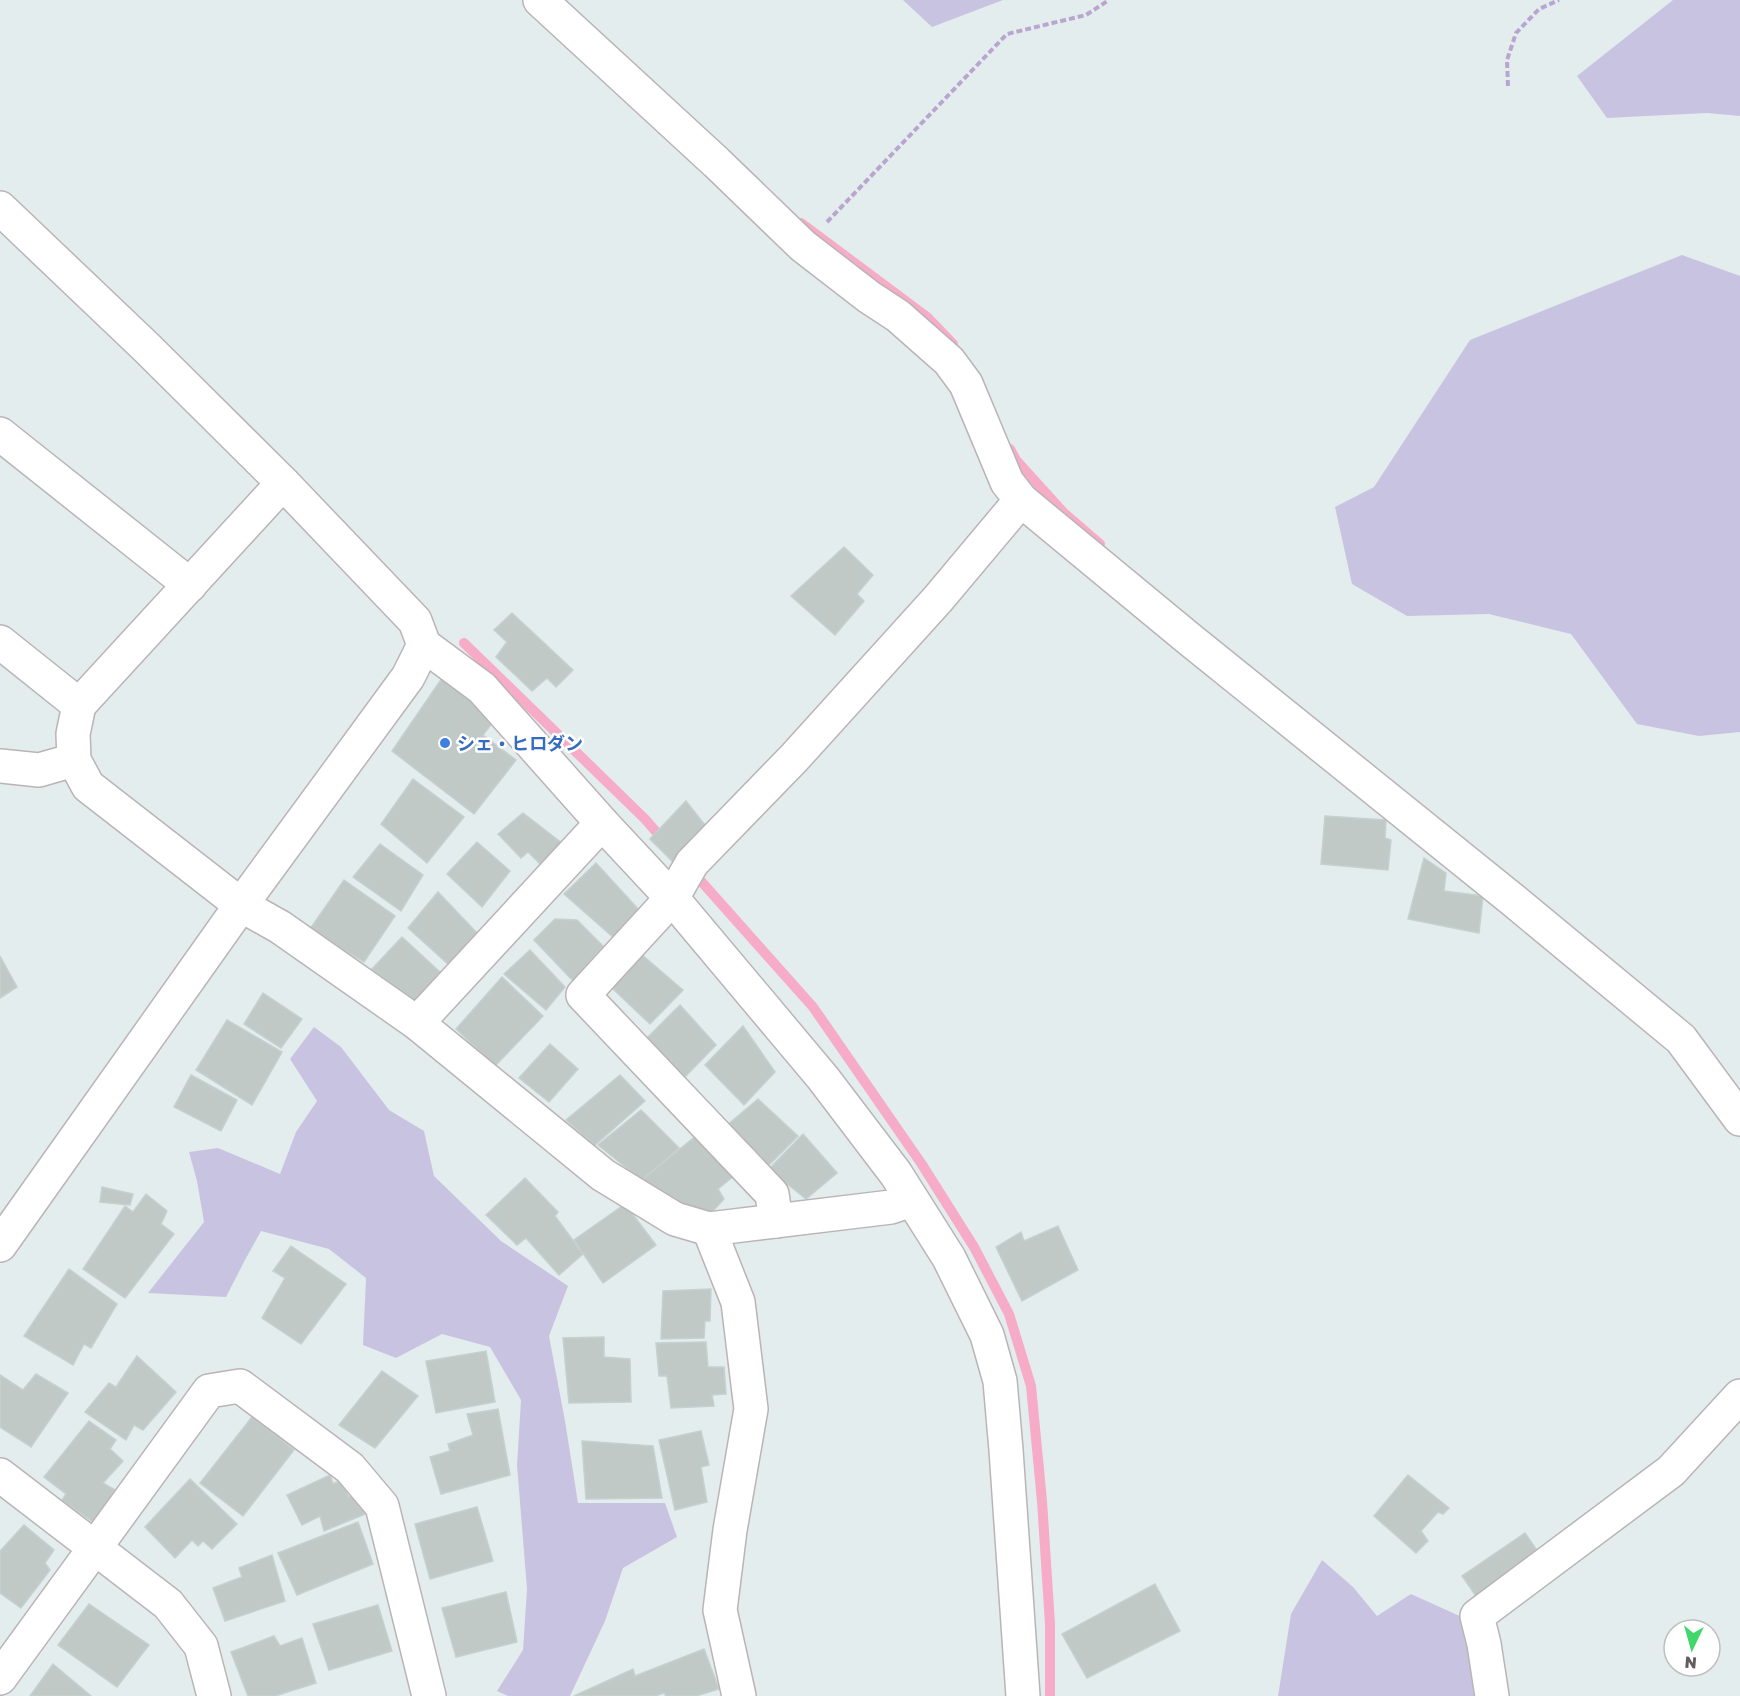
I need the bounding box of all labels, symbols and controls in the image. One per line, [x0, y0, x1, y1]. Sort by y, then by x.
place label: シェ・ヒロダン [457, 732, 583, 754]
marker: シェ・ヒロダン [438, 736, 452, 750]
north arrow [1662, 1618, 1722, 1678]
text: N [1684, 1652, 1698, 1673]

